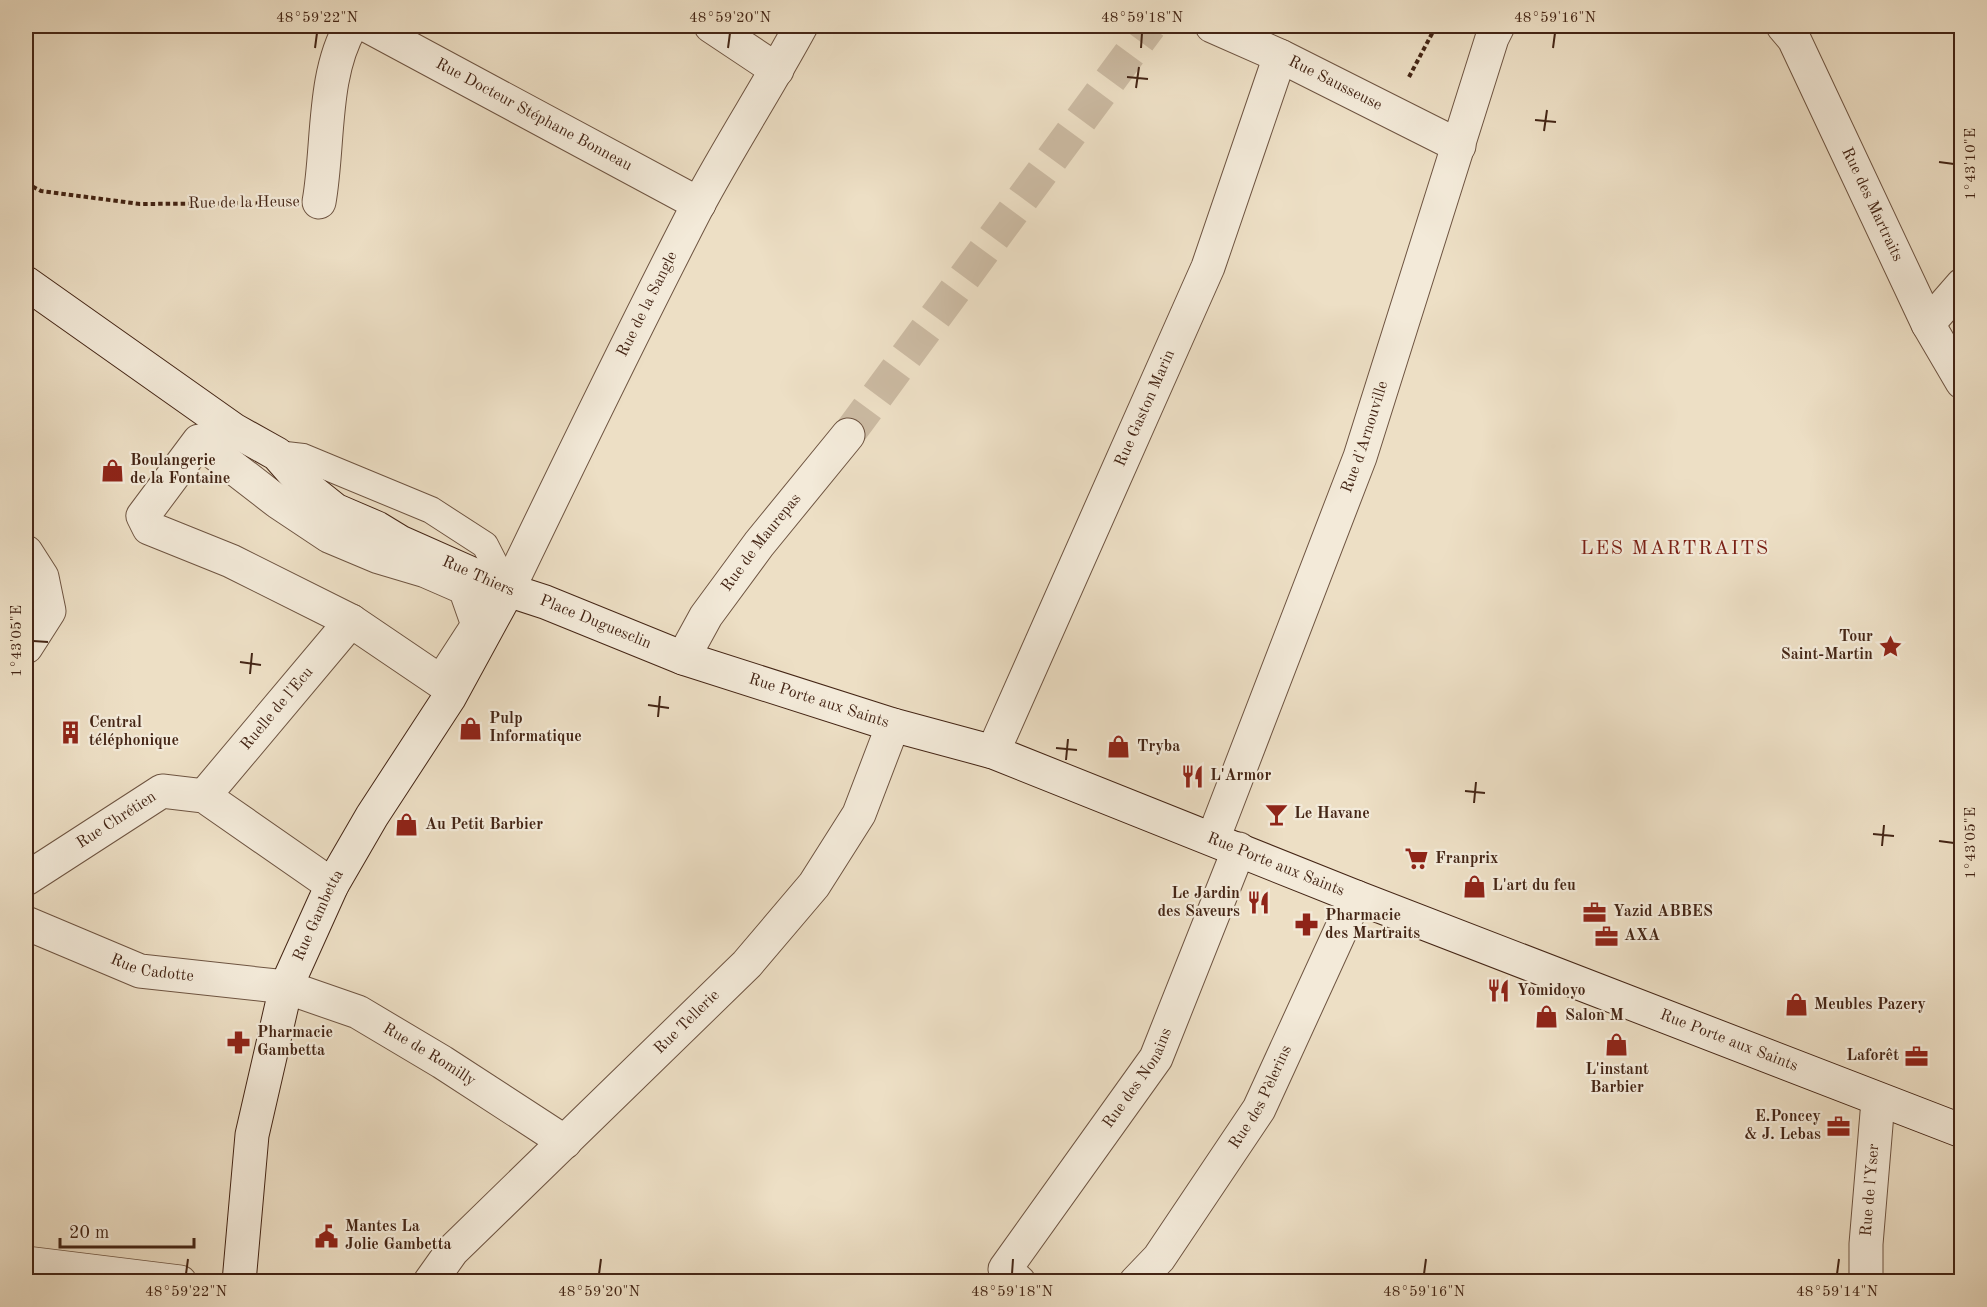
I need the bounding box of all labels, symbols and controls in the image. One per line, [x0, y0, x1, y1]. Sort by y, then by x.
text: 48°59'22"N [276, 11, 358, 26]
text: 48°59'20"N [689, 11, 771, 26]
text: 48°59'18"N [1101, 11, 1183, 26]
text: 48°59'16"N [1514, 11, 1596, 26]
street label: Rue Sausseuse [1286, 54, 1384, 114]
street label: Rue Docteur Stéphane Bonneau [433, 56, 635, 174]
text: 1°43'10"E [1964, 128, 1979, 200]
street label: Rue des Martraits [1838, 145, 1905, 264]
street label: Rue de la Heuse [188, 194, 300, 212]
street label: Rue de la Sangle [615, 249, 681, 360]
street label: Rue Gaston Marin [1113, 347, 1178, 469]
street label: Rue d'Arnouville [1339, 379, 1391, 495]
place label: Boulangerie de la Fontaine [130, 453, 230, 487]
shop icon: Boulangerie de la Fontaine [99, 457, 125, 483]
street label: Rue de Maurepas [719, 491, 805, 595]
district label: LES MARTRAITS [1580, 539, 1770, 559]
street label: Rue Thiers [440, 554, 516, 599]
street label: Place Duguesclin [537, 593, 654, 652]
text: 1°43'05"E [10, 605, 25, 677]
place label: Tour Saint-Martin [1781, 629, 1873, 663]
place icon: Tour Saint-Martin [1878, 633, 1904, 659]
street label: Ruelle de l'Ecu [238, 664, 317, 753]
street label: Rue Porte aux Saints [747, 671, 891, 731]
place label: Pulp Informatique [489, 711, 582, 745]
place label: Central téléphonique [89, 715, 179, 749]
shop icon: Pulp Informatique [458, 715, 484, 741]
building icon: Central téléphonique [58, 719, 84, 745]
shop icon: Tryba [1106, 734, 1132, 760]
place label: Tryba [1137, 739, 1180, 755]
restaurant icon: L'Armor [1179, 763, 1205, 789]
place label: L'Armor [1210, 768, 1271, 784]
street label: Rue Chrétien [74, 789, 160, 852]
bar icon: Le Havane [1263, 801, 1289, 827]
place label: Le Havane [1294, 806, 1370, 822]
text: 1°43'05"E [1964, 807, 1979, 879]
shop icon: Au Petit Barbier [394, 812, 420, 838]
place label: Au Petit Barbier [425, 817, 543, 833]
street label: Rue Porte aux Saints [1205, 830, 1347, 900]
supermarket icon: Franprix [1404, 846, 1430, 872]
place label: Franprix [1435, 851, 1498, 867]
street label: Rue Gambetta [291, 867, 347, 964]
shop icon: L'art du feu [1461, 873, 1487, 899]
place label: L'art du feu [1492, 878, 1576, 894]
place label: Le Jardin des Saveurs [1157, 886, 1240, 920]
restaurant icon: Le Jardin des Saveurs [1245, 890, 1271, 916]
office icon: Yazid ABBES [1582, 899, 1608, 925]
place label: Yazid ABBES [1613, 904, 1713, 920]
place label: Pharmacie des Martraits [1325, 908, 1420, 942]
pharmacy icon: Pharmacie des Martraits [1294, 912, 1320, 938]
office icon: AXA [1593, 923, 1619, 949]
place label: AXA [1624, 928, 1660, 944]
street label: Rue Cadotte [108, 951, 195, 985]
restaurant icon: Yomidoyo [1486, 978, 1512, 1004]
place label: Yomidoyo [1517, 983, 1586, 999]
street label: Rue Tellerie [651, 987, 723, 1057]
shop icon: Meubles Pazery [1783, 992, 1809, 1018]
place label: Meubles Pazery [1814, 997, 1926, 1013]
shop icon: Salon M [1534, 1003, 1560, 1029]
street label: Rue Porte aux Saints [1658, 1007, 1800, 1075]
place label: Salon M [1565, 1008, 1624, 1024]
street label: Rue de Romilly [380, 1021, 479, 1090]
place label: Pharmacie Gambetta [257, 1025, 333, 1059]
street label: Rue des Nonains [1100, 1026, 1175, 1131]
pharmacy icon: Pharmacie Gambetta [226, 1029, 252, 1055]
shop icon: L'instant Barbier [1604, 1032, 1630, 1058]
street label: Rue des Pèlerins [1226, 1043, 1295, 1152]
office icon: Laforêt [1904, 1043, 1930, 1069]
place label: Laforêt [1846, 1048, 1899, 1064]
place label: L'instant Barbier [1585, 1062, 1649, 1096]
place label: E.Poncey & J. Lebas [1745, 1109, 1821, 1143]
office icon: E.Poncey & J. Lebas [1826, 1113, 1852, 1139]
street label: Rue de l'Yser [1859, 1143, 1882, 1237]
scale bar [60, 1211, 194, 1249]
place label: Mantes La Jolie Gambetta [345, 1219, 452, 1253]
public building icon: Mantes La Jolie Gambetta [314, 1223, 340, 1249]
text: 20 m [69, 1224, 109, 1242]
text: 48°59'22"N [145, 1285, 227, 1300]
text: 48°59'20"N [558, 1285, 640, 1300]
text: 48°59'18"N [971, 1285, 1053, 1300]
text: 48°59'16"N [1383, 1285, 1465, 1300]
text: 48°59'14"N [1796, 1285, 1878, 1300]

